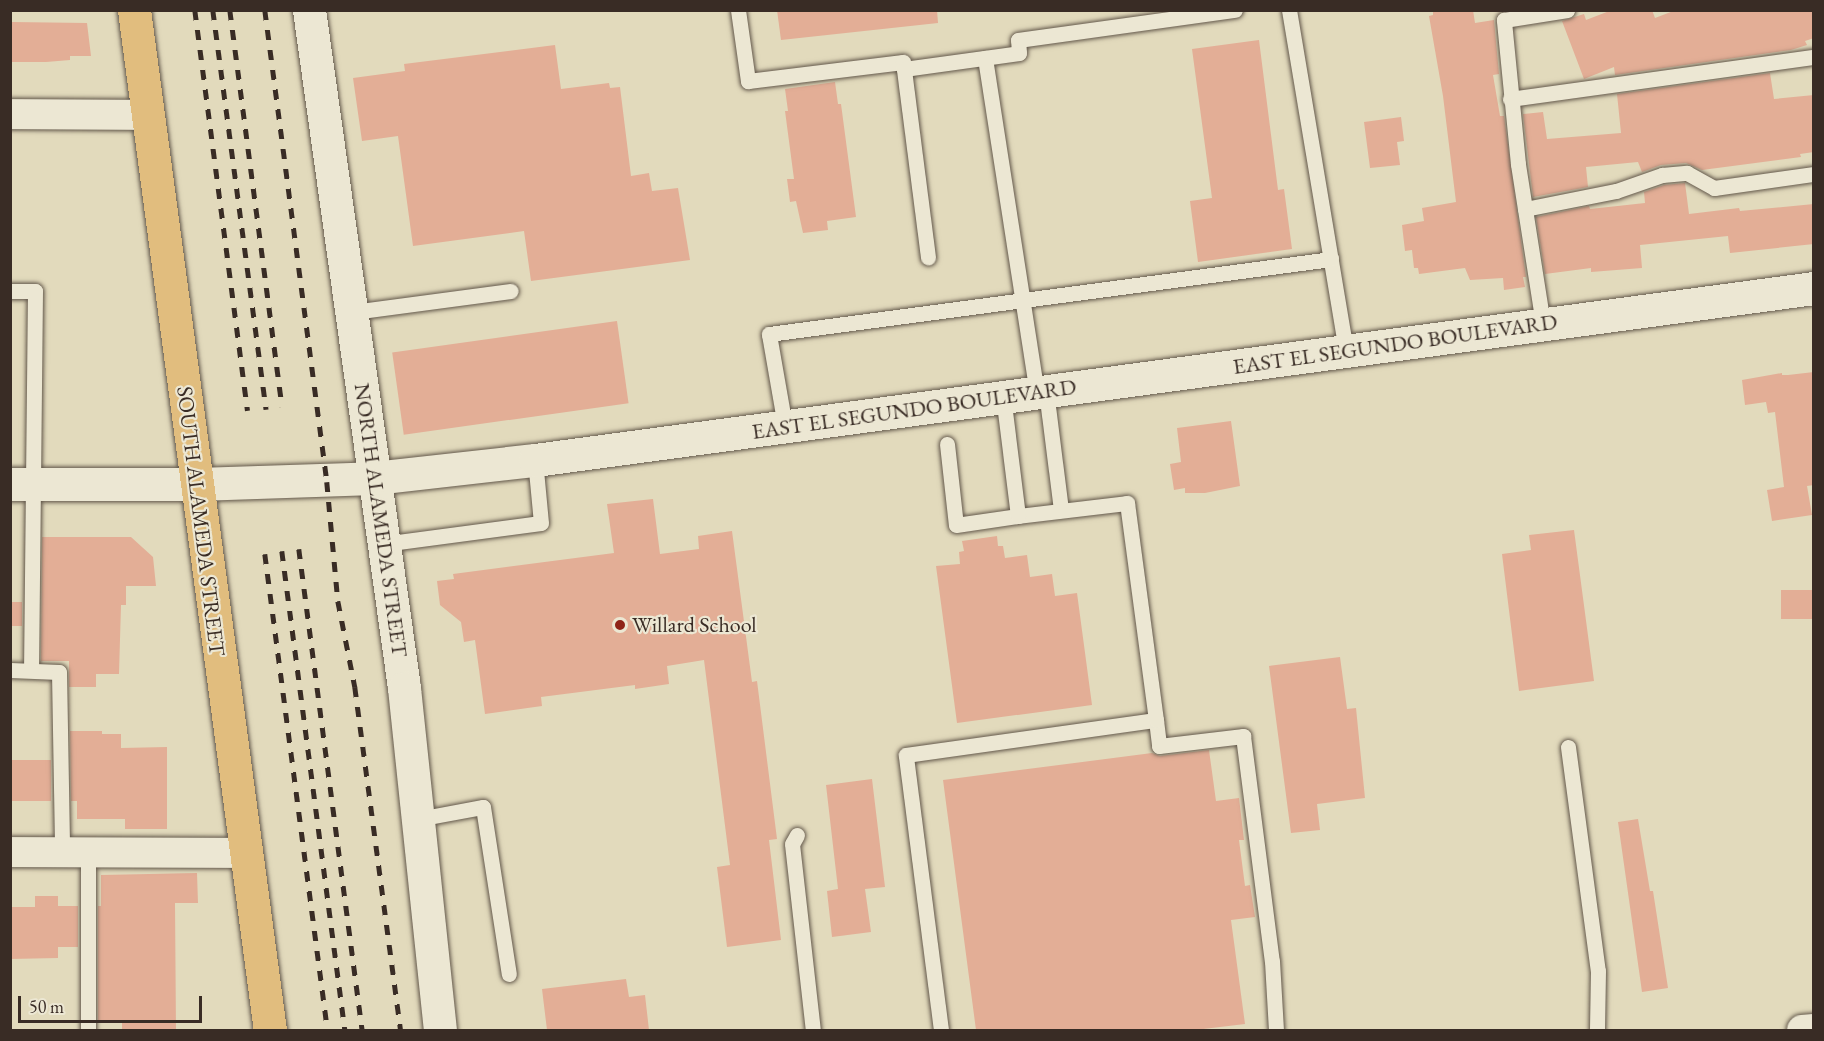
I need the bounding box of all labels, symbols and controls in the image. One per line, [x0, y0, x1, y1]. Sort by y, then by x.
street label: EAST EL SEGUNDO BOULEVARD [1231, 308, 1559, 380]
street label: EAST EL SEGUNDO BOULEVARD [750, 373, 1078, 445]
street label: NORTH ALAMEDA STREET [349, 382, 413, 658]
street label: SOUTH ALAMEDA STREET [171, 385, 231, 657]
place label: Willard School [632, 612, 757, 638]
marker: Willard School [613, 618, 627, 632]
scale bar [21, 984, 206, 1022]
text: 50 m [29, 995, 64, 1018]

